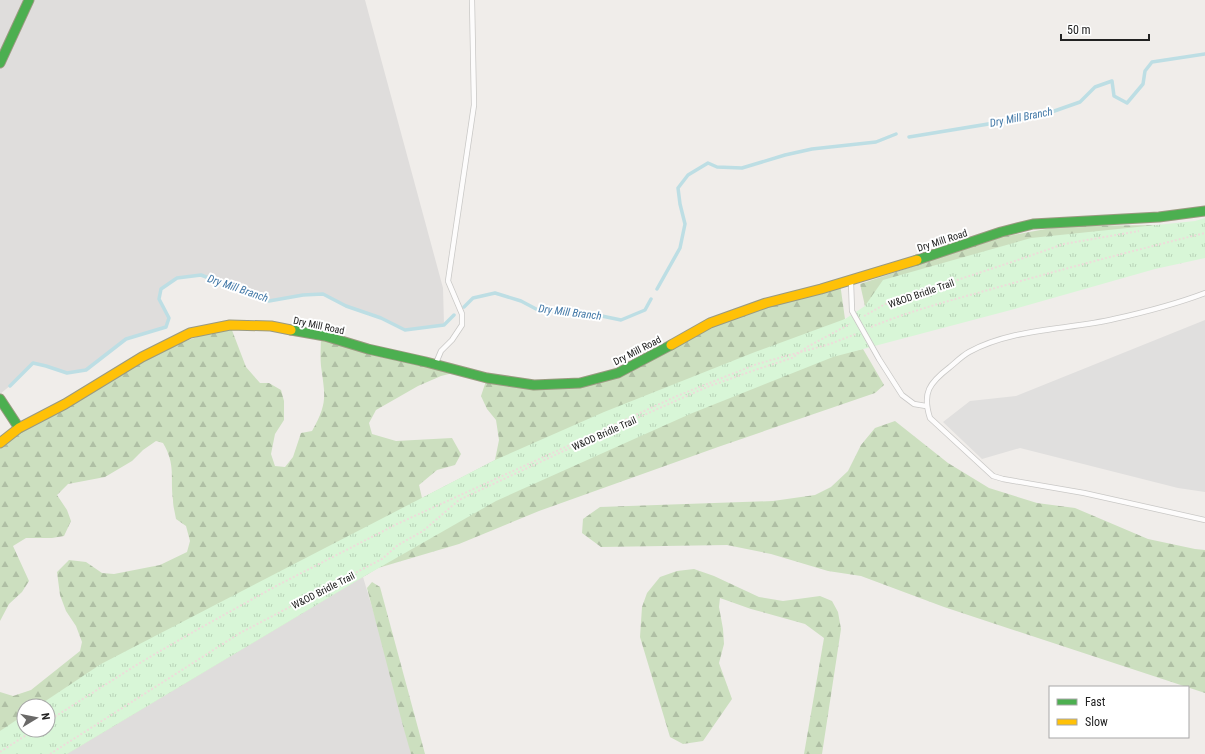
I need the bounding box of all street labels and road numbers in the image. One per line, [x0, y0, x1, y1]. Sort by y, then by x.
street label: Dry Mill Road [916, 227, 969, 254]
street label: W&OD Bridle Trail [887, 277, 956, 310]
street label: Dry Mill Road [292, 315, 346, 336]
street label: Dry Mill Road [612, 334, 663, 367]
street label: W&OD Bridle Trail [570, 414, 638, 453]
street label: W&OD Bridle Trail [290, 570, 356, 611]

